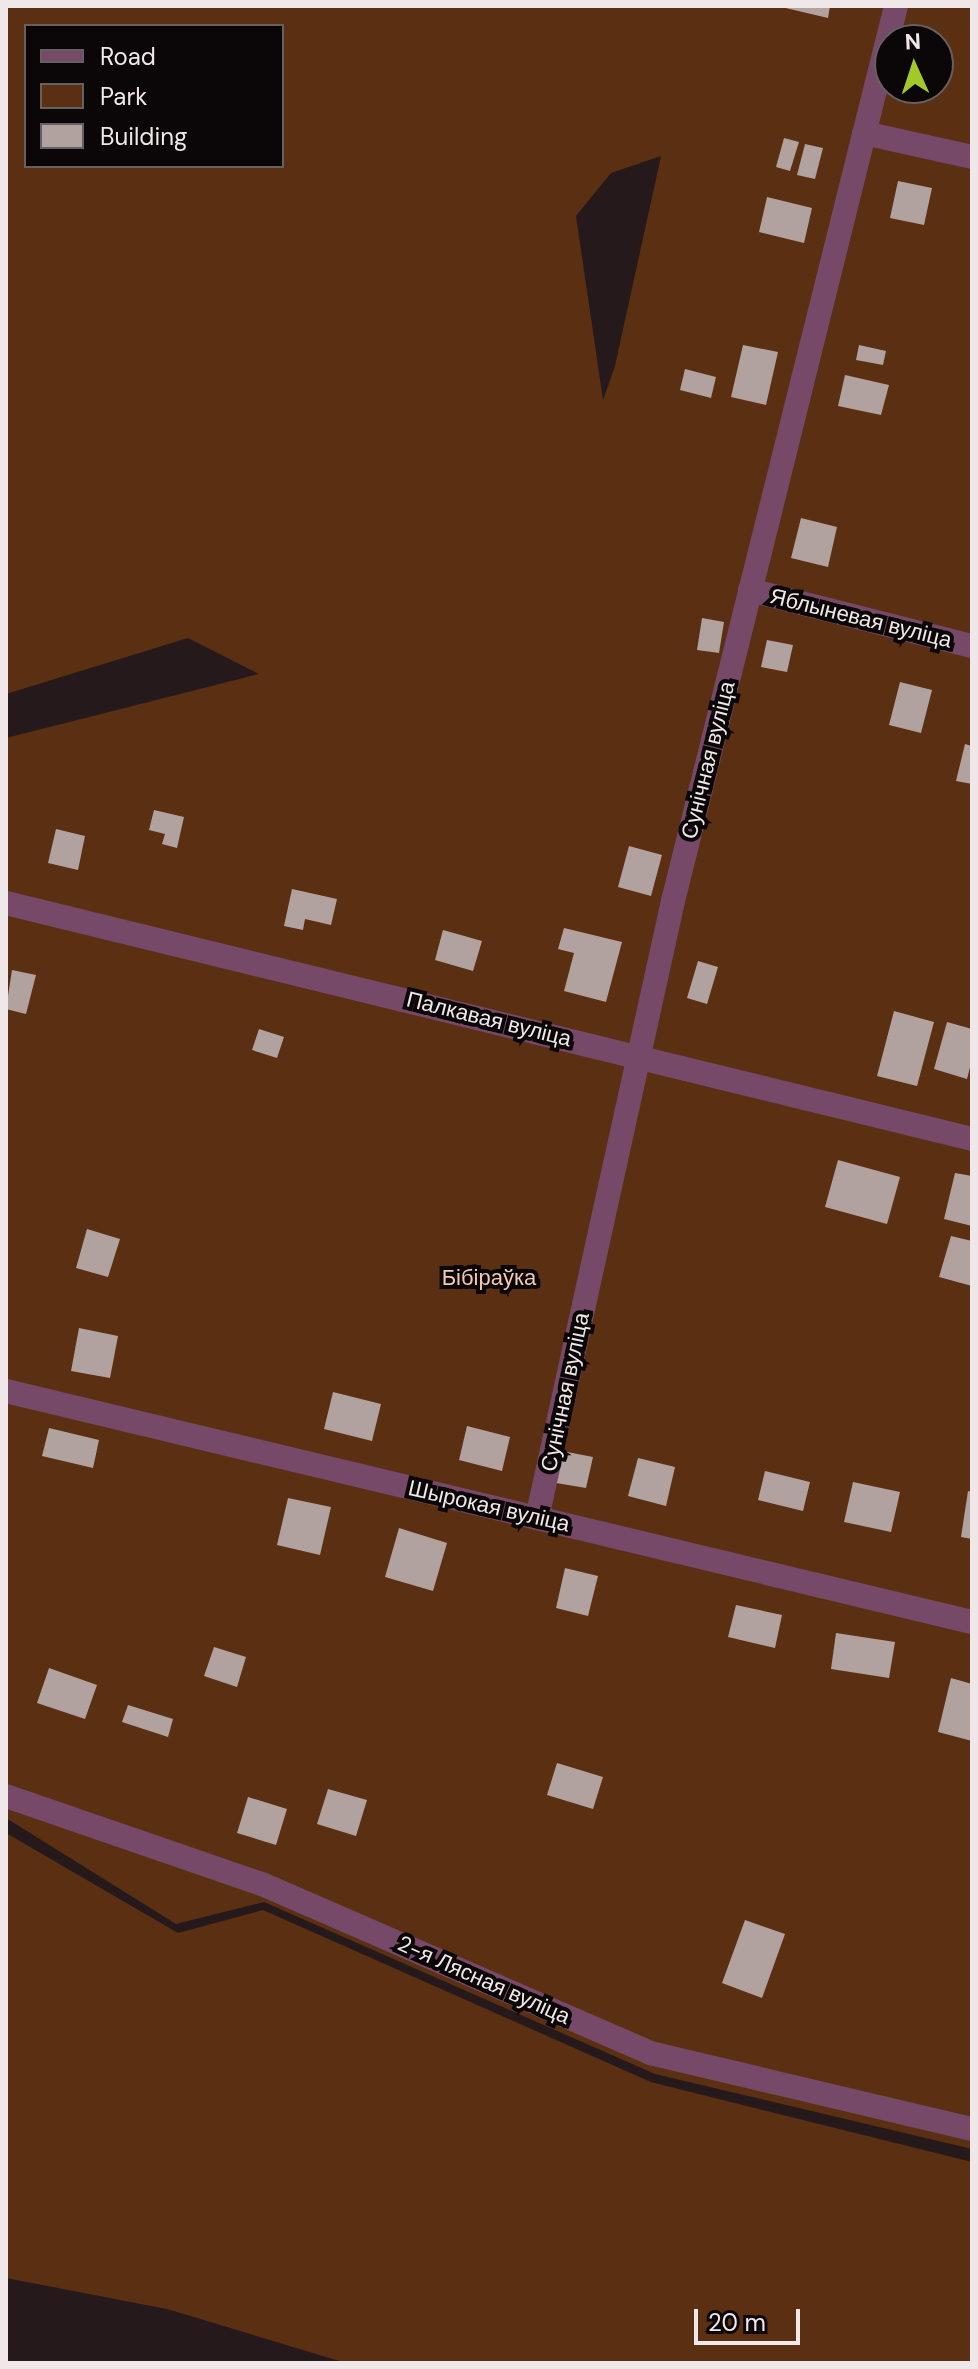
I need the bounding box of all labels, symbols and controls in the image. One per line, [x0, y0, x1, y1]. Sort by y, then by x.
legend [24, 24, 284, 168]
north arrow [874, 24, 954, 104]
text: N [904, 27, 922, 56]
text: Road [100, 41, 156, 72]
text: Park [100, 81, 147, 112]
text: Building [100, 121, 187, 152]
street label: Яблыневая вуліца [767, 583, 955, 653]
street label: Сунічная вуліца [676, 678, 740, 842]
street label: Палкавая вуліца [404, 986, 574, 1052]
park label: Бібіраўка [442, 1265, 536, 1291]
street label: Сунічная вуліца [535, 1310, 595, 1474]
street label: Шырокая вуліца [406, 1475, 572, 1537]
street label: 2-я Лясная вуліца [394, 1930, 574, 2030]
scale bar [698, 2293, 804, 2343]
text: 20 m [708, 2307, 766, 2338]

